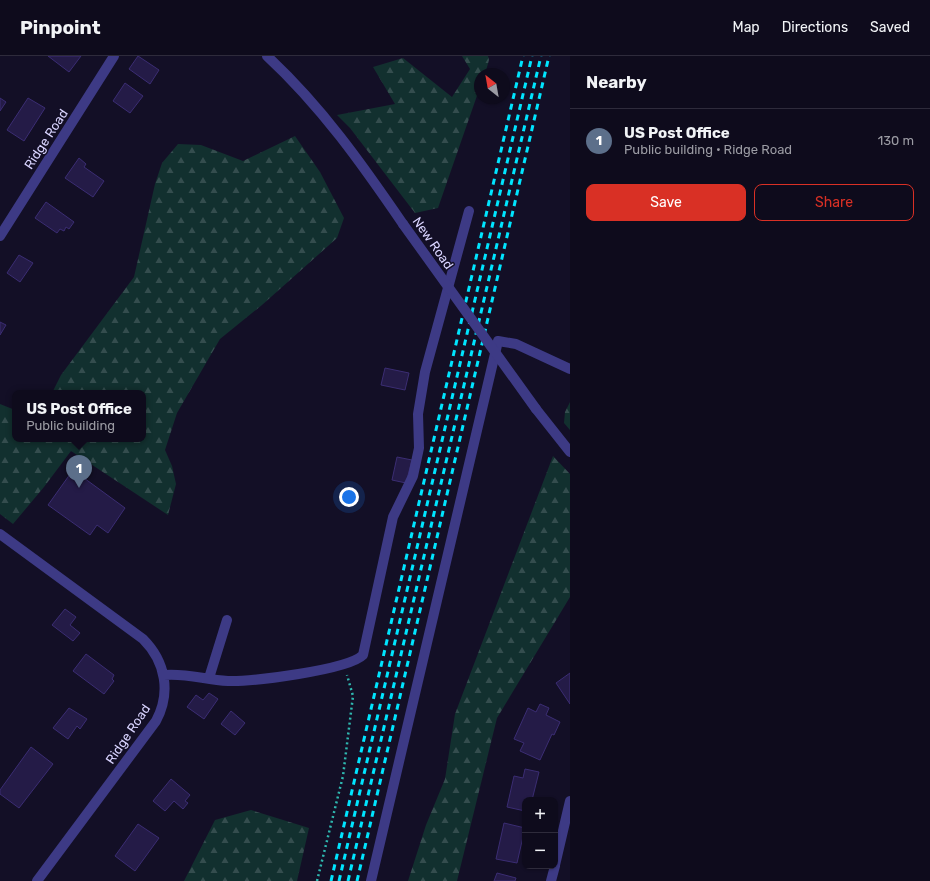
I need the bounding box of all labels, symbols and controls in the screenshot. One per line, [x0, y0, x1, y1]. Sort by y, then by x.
text: Pinpoint [20, 16, 101, 39]
text: Map [733, 19, 760, 36]
text: Directions [782, 19, 848, 36]
text: Saved [870, 19, 910, 36]
north arrow [474, 68, 510, 104]
text: Nearby [586, 72, 647, 92]
street label: Ridge Road [21, 106, 72, 172]
text: US Post Office [624, 124, 730, 142]
text: 1 [596, 133, 602, 148]
text: 130 m [878, 133, 914, 148]
text: Public building · Ridge Road [624, 142, 792, 157]
button: Save [586, 184, 746, 221]
button: Share [754, 184, 914, 221]
street label: New Road [410, 214, 456, 272]
popup [12, 390, 146, 442]
text: US Post Office [26, 400, 132, 418]
text: Public building [26, 418, 115, 433]
pin: 1 [66, 455, 92, 488]
your location [339, 487, 359, 507]
street label: Ridge Road [103, 701, 154, 767]
map controls [522, 797, 558, 869]
button: + [522, 797, 558, 833]
button: − [522, 833, 558, 869]

